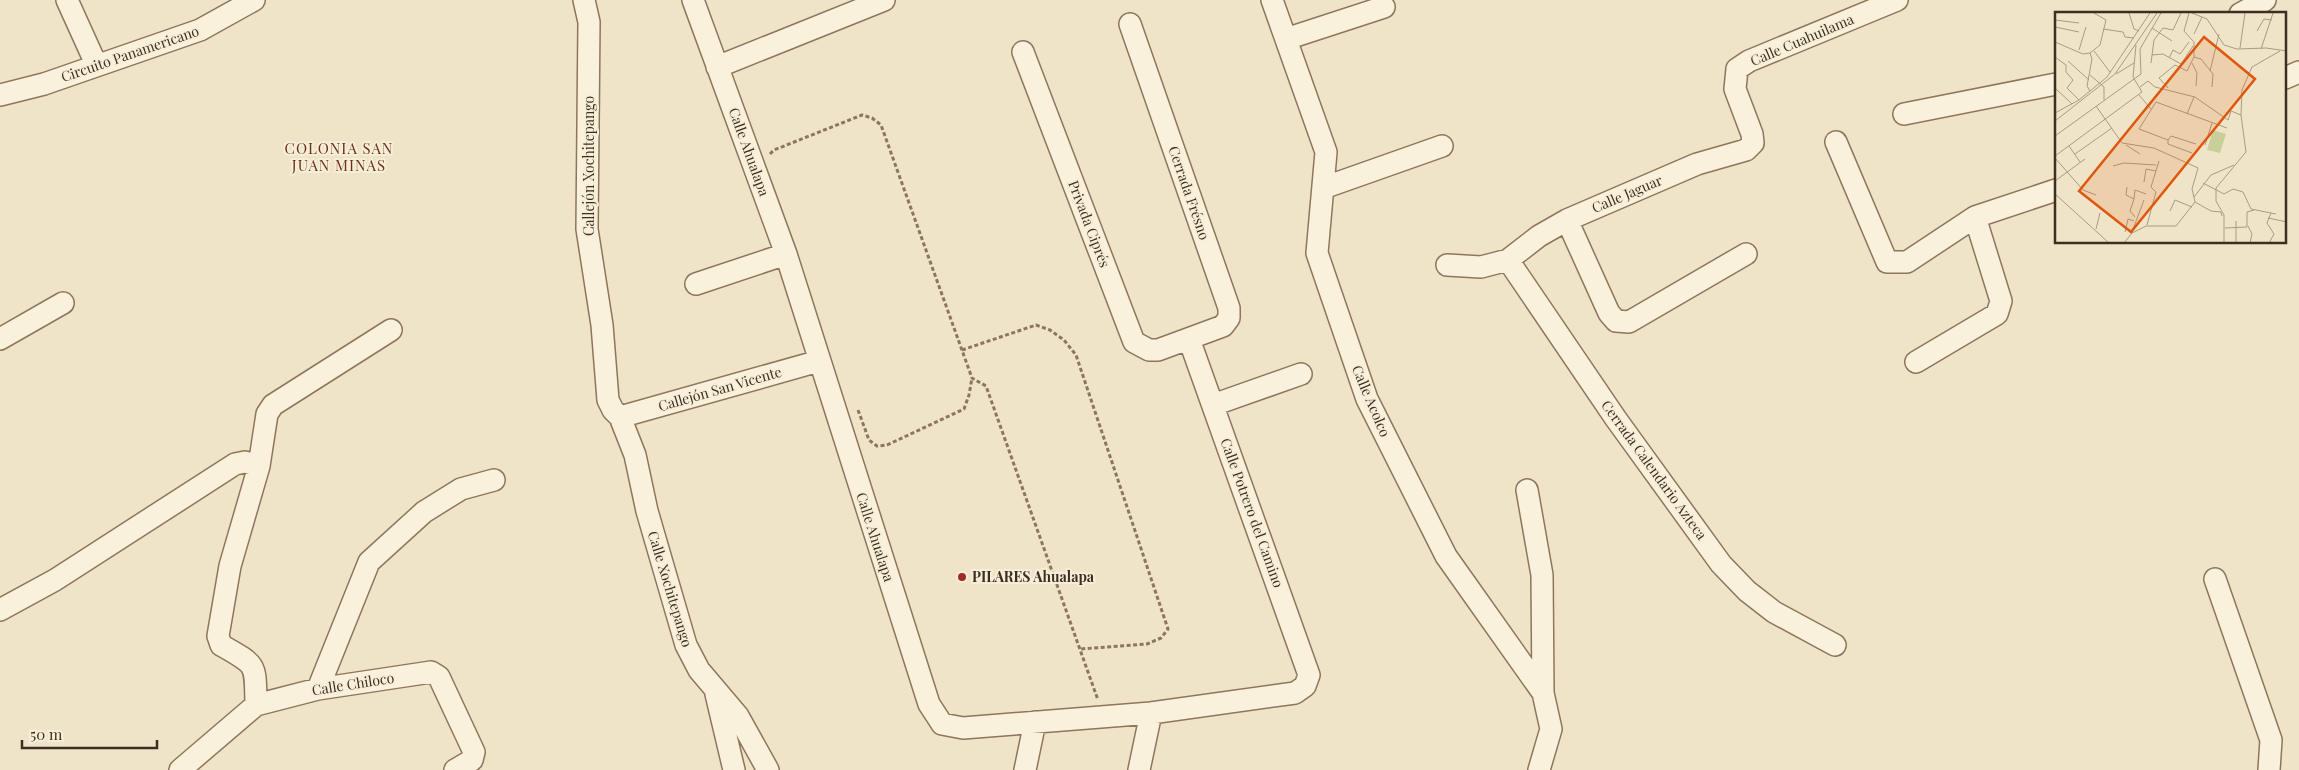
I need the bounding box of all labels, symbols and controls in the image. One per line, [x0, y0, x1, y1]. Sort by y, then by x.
street label: Calle Cuahuilama [1747, 9, 1856, 70]
inset map [2055, 12, 2286, 244]
street label: Circuito Panamericano [58, 21, 202, 86]
street label: Callejón Xochitepango [579, 96, 598, 236]
street label: Calle Ahualapa [725, 105, 774, 199]
district label: COLONIA SAN JUAN MINAS [285, 138, 393, 175]
street label: Cerrada Frésno [1165, 143, 1214, 242]
street label: Calle Jaguar [1589, 170, 1666, 217]
street label: Privada Ciprés [1064, 178, 1115, 270]
street label: Callejón San Vicente [656, 362, 784, 415]
street label: Calle Acolco [1348, 362, 1395, 440]
street label: Cerrada Calendario Azteca [1597, 396, 1711, 543]
street label: Calle Potrero del Camino [1217, 435, 1288, 590]
street label: Calle Ahualapa [852, 490, 899, 584]
street label: Calle Xochitepango [644, 529, 697, 649]
place label: PILARES Ahualapa [972, 567, 1095, 586]
marker: PILARES Ahualapa [956, 571, 968, 583]
street label: Calle Chiloco [310, 668, 396, 699]
scale bar [22, 718, 158, 750]
text: 50 m [30, 724, 63, 744]

